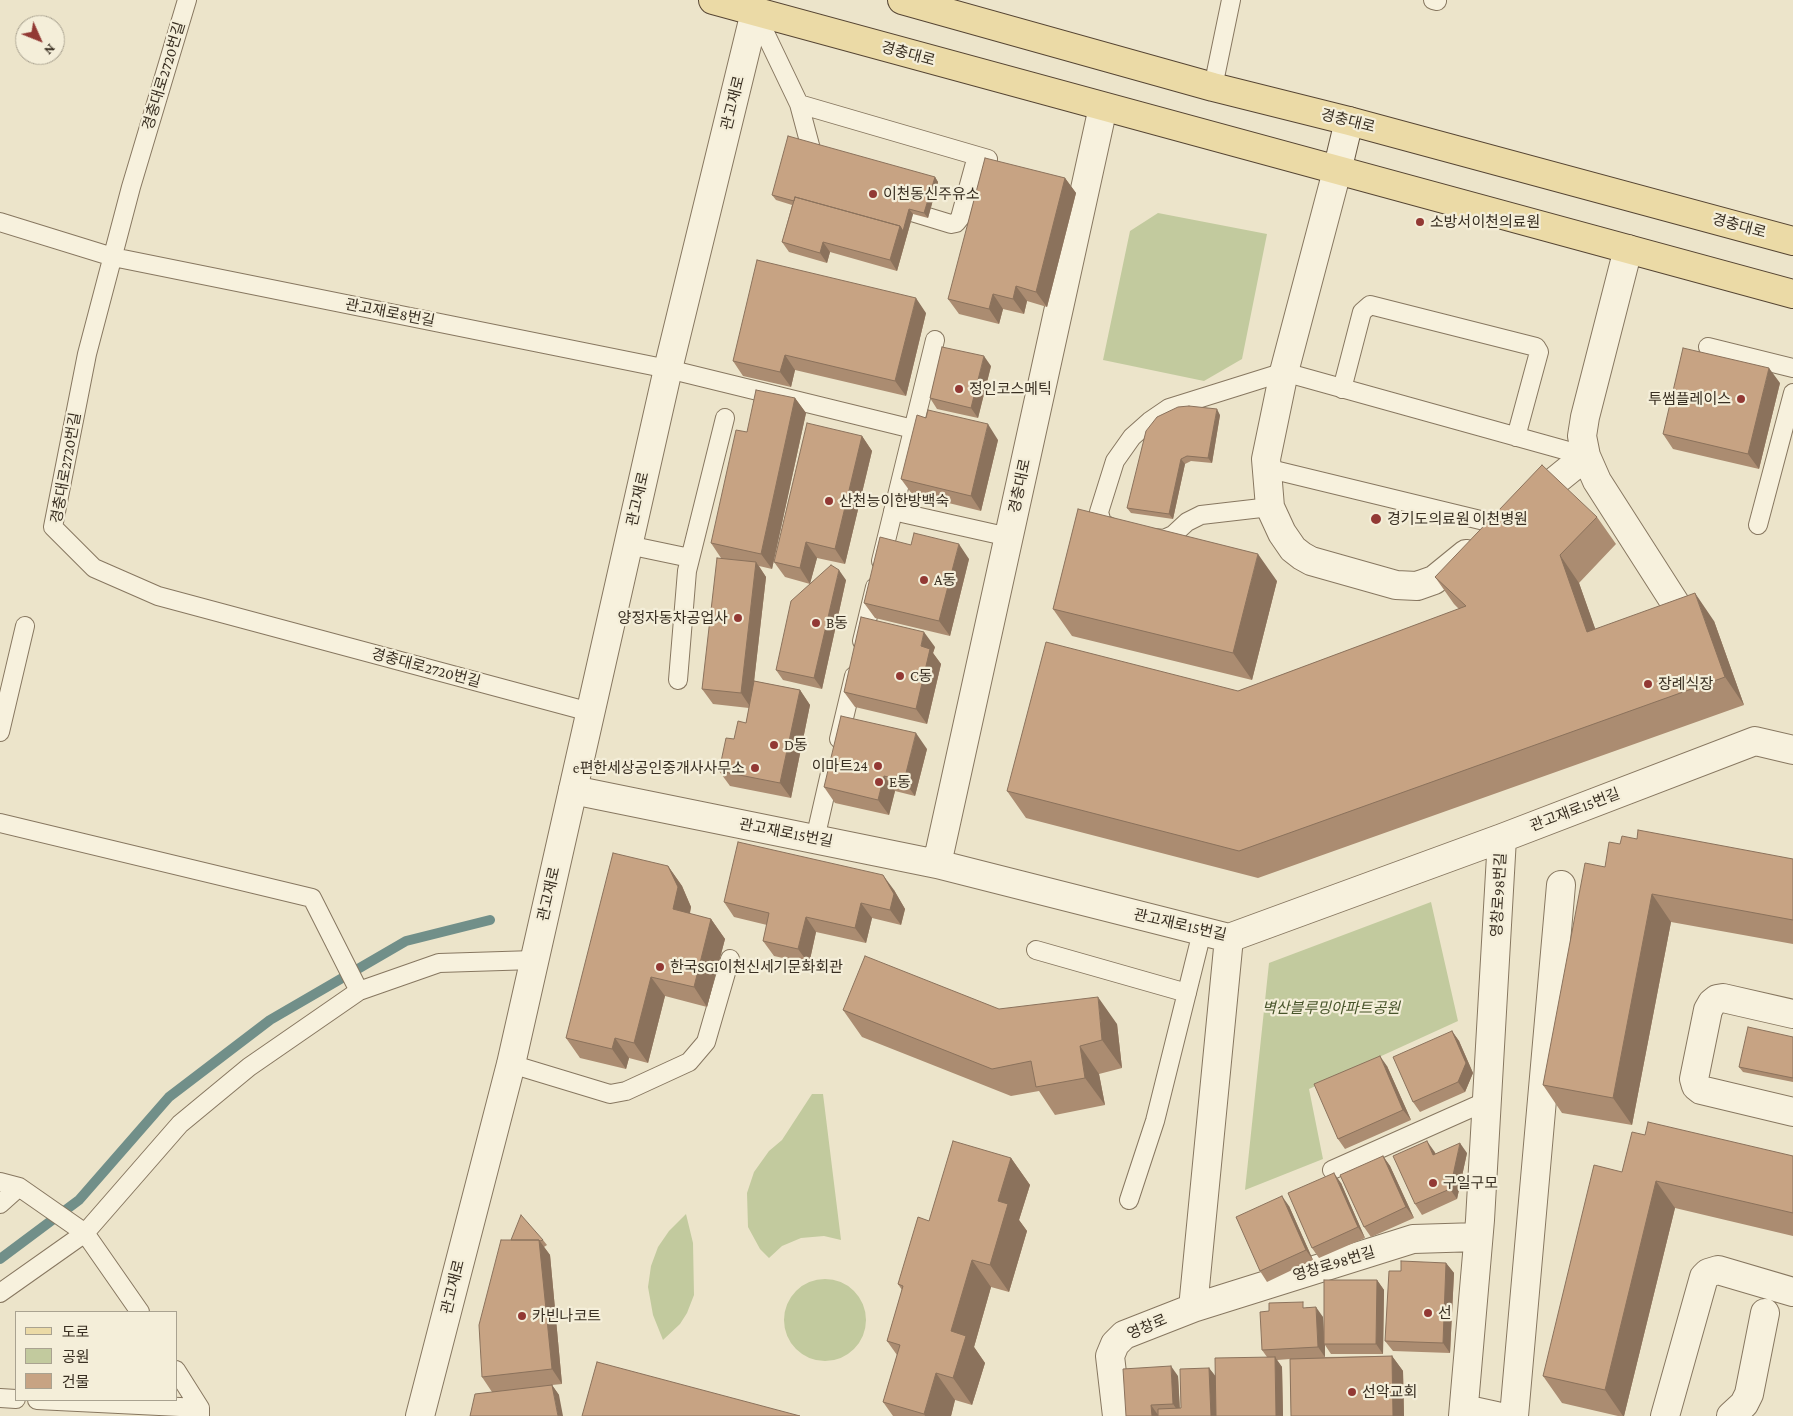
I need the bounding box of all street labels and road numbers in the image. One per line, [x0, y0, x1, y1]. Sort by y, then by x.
street label: 경충대로2720번길 [139, 20, 189, 132]
street label: 경충대로 [879, 38, 937, 70]
street label: 관고재로 [718, 74, 748, 132]
street label: 경충대로 [1319, 106, 1377, 136]
street label: 경충대로 [1710, 210, 1768, 242]
street label: 관고재로8번길 [344, 295, 436, 331]
street label: 경충대로2720번길 [47, 411, 85, 525]
street label: 경충대로 [1005, 457, 1035, 515]
street label: 관고재로 [623, 470, 653, 528]
street label: 경충대로2720번길 [369, 645, 483, 691]
street label: 관고재로15번길 [1527, 785, 1623, 835]
street label: 관고재로15번길 [738, 815, 834, 851]
street label: 영창로98번길 [1488, 852, 1510, 938]
street label: 관고재로 [534, 865, 564, 923]
street label: 관고재로15번길 [1132, 906, 1228, 944]
street label: 영창로98번길 [1291, 1243, 1377, 1285]
street label: 관고재로 [438, 1258, 468, 1316]
street label: 영창로 [1124, 1311, 1170, 1343]

